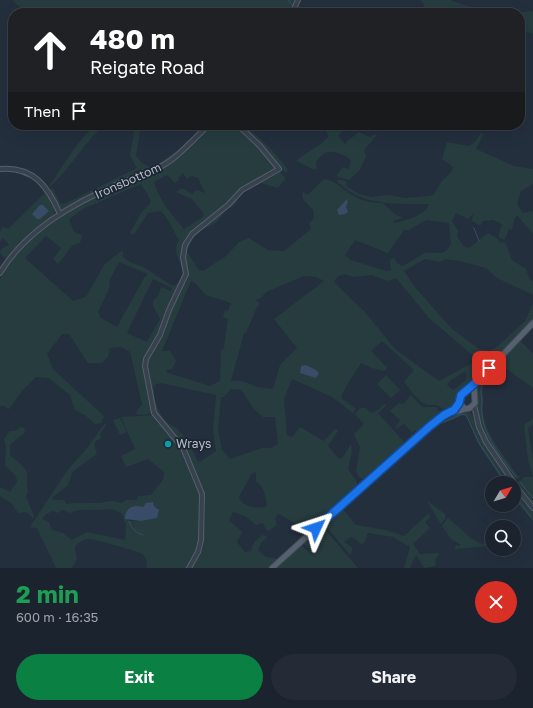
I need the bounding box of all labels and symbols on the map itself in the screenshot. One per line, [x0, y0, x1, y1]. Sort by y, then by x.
street label: Ironsbottom [92, 159, 163, 202]
pin [472, 351, 506, 385]
place label: Wrays [176, 436, 211, 451]
marker: Wrays [163, 439, 173, 449]
north arrow [485, 476, 521, 512]
position arrow [295, 507, 337, 549]

